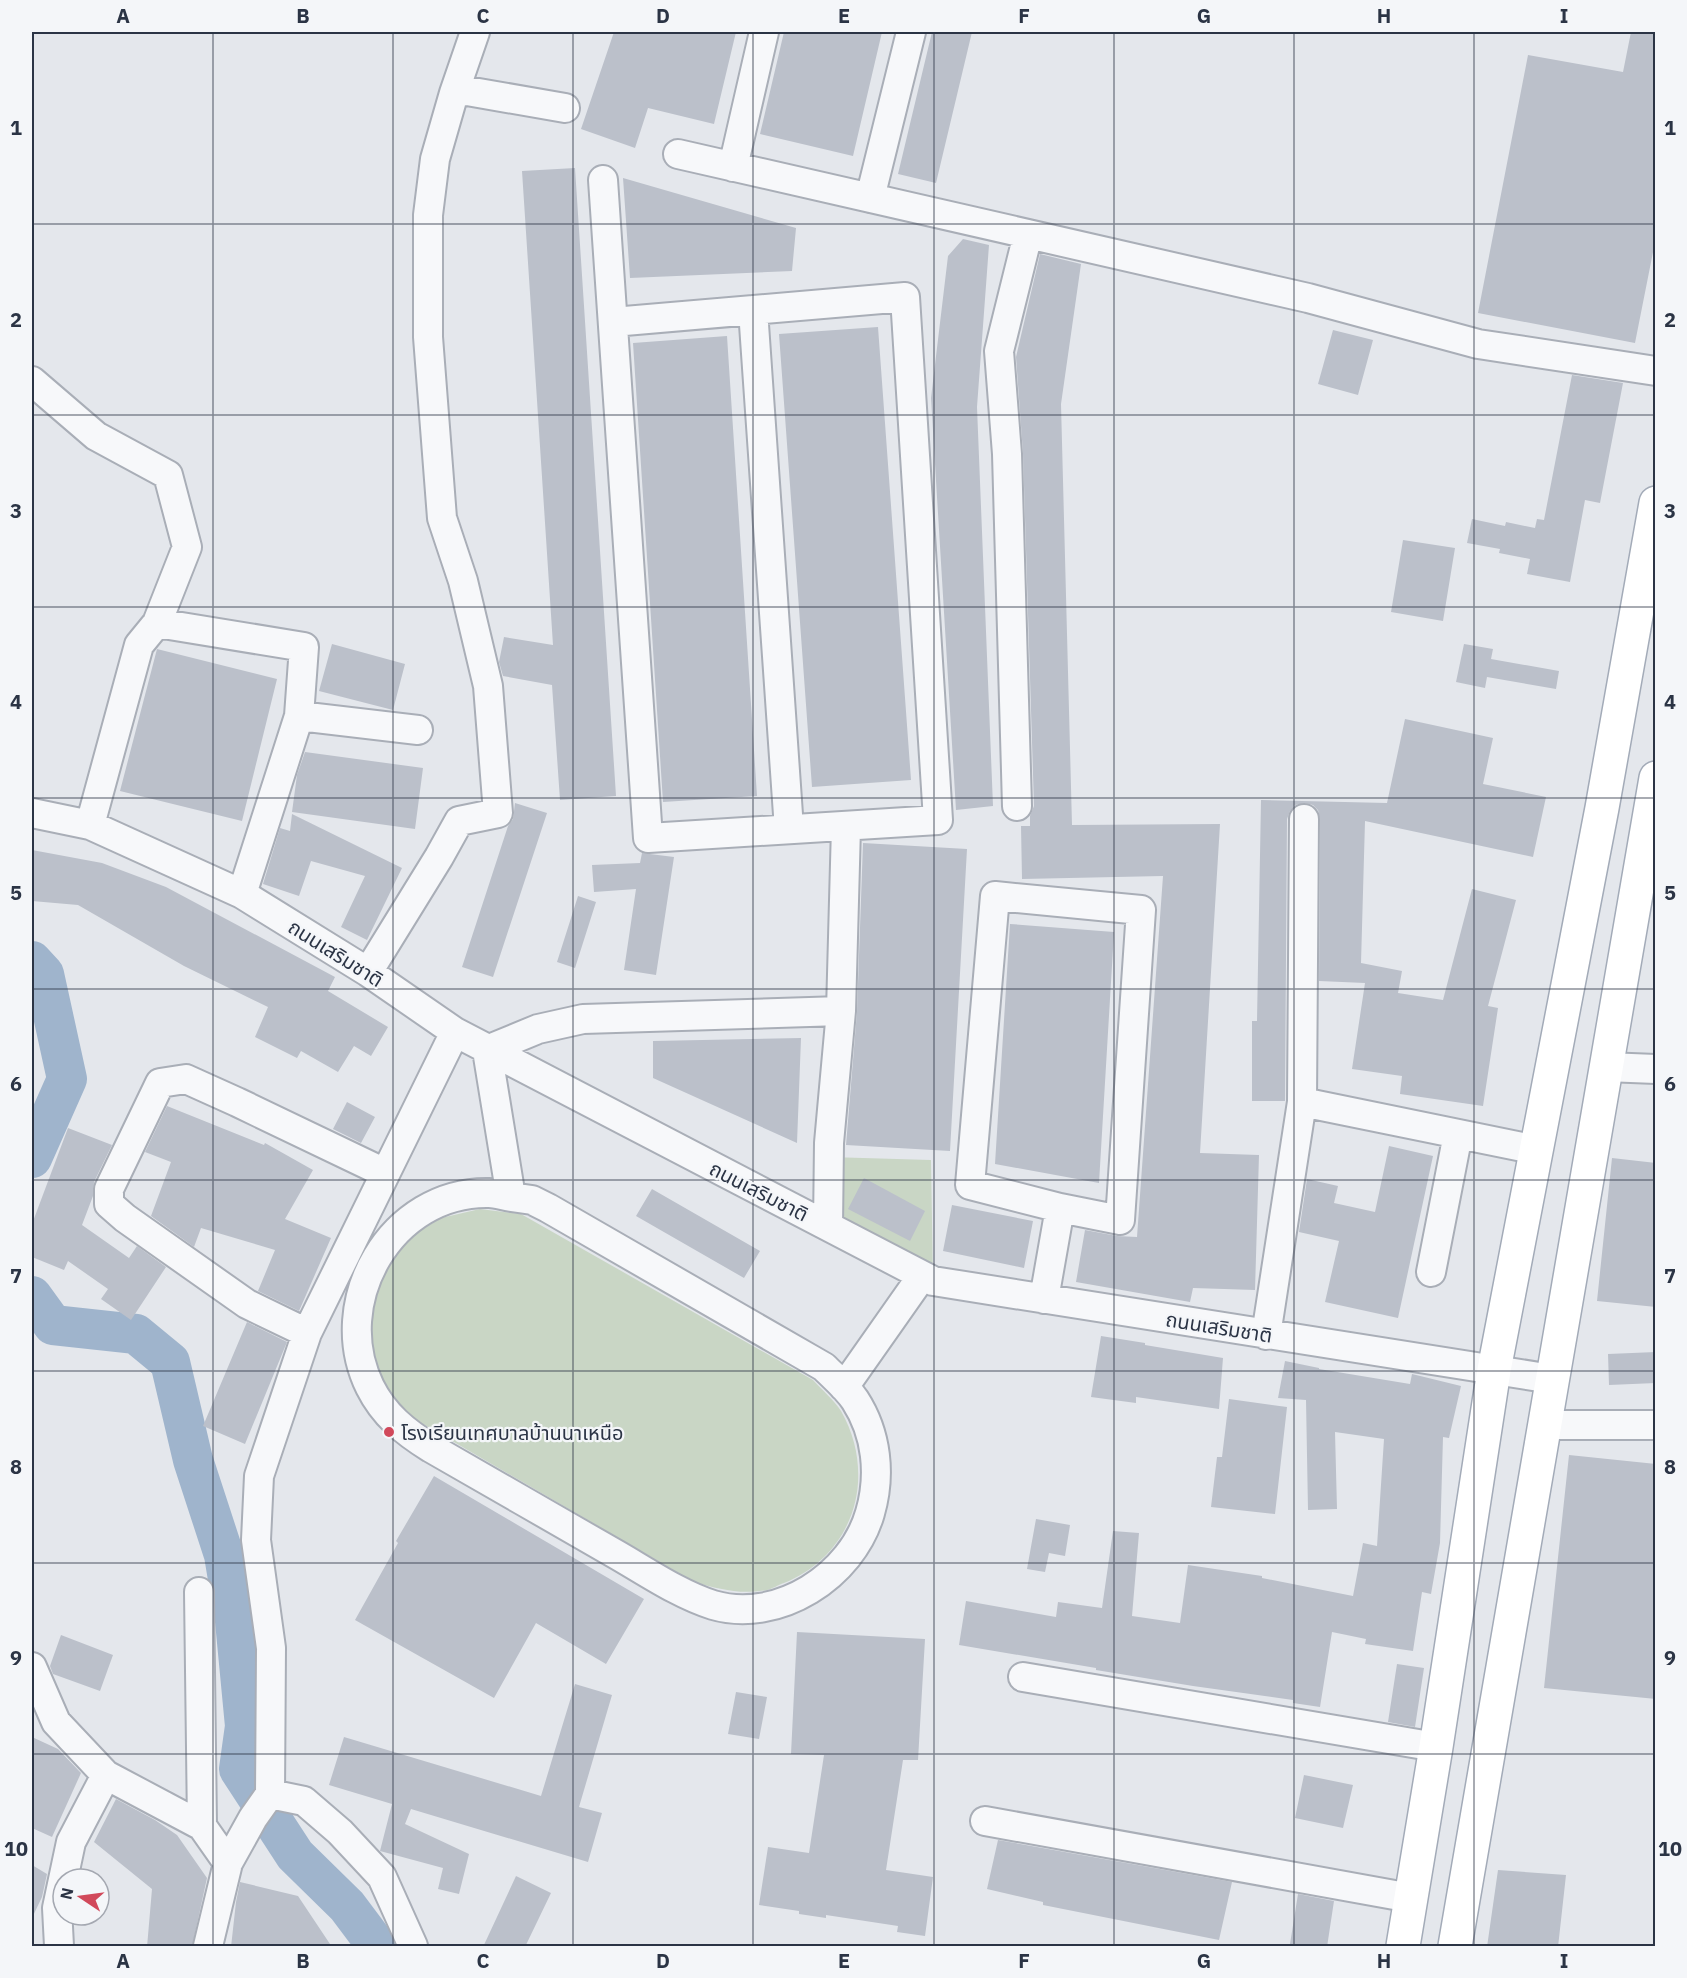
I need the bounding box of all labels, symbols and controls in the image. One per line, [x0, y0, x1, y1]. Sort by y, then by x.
text: A [116, 2, 130, 29]
text: B [296, 2, 310, 29]
text: C [476, 2, 490, 29]
text: D [656, 2, 670, 29]
text: E [838, 2, 850, 29]
text: F [1018, 2, 1030, 29]
text: G [1197, 2, 1211, 29]
text: H [1377, 2, 1391, 29]
text: I [1560, 2, 1568, 29]
text: 1 [10, 114, 22, 141]
text: 1 [1664, 114, 1676, 141]
text: 2 [10, 306, 22, 333]
text: 2 [1664, 306, 1676, 333]
text: 3 [10, 497, 22, 524]
text: 3 [1664, 497, 1676, 524]
text: 4 [10, 688, 22, 715]
text: 4 [1664, 688, 1676, 715]
text: 5 [10, 879, 22, 906]
text: 5 [1664, 879, 1676, 906]
street label: ถนนเสริมชาติ [283, 913, 389, 993]
text: 6 [10, 1070, 22, 1097]
text: 6 [1664, 1070, 1676, 1097]
street label: ถนนเสริมชาติ [705, 1155, 813, 1227]
text: 7 [10, 1262, 22, 1289]
text: 7 [1664, 1262, 1676, 1289]
street label: ถนนเสริมชาติ [1164, 1305, 1274, 1349]
place label: โรงเรียนเทศบาลบ้านนาเหนือ [401, 1419, 624, 1446]
marker: โรงเรียนเทศบาลบ้านนาเหนือ [382, 1425, 396, 1439]
text: 8 [10, 1453, 22, 1480]
text: 8 [1664, 1453, 1676, 1480]
text: 9 [10, 1644, 22, 1671]
text: 9 [1664, 1644, 1676, 1671]
text: 10 [4, 1835, 28, 1862]
text: 10 [1658, 1835, 1682, 1862]
north arrow [51, 1867, 111, 1927]
text: N [55, 1886, 77, 1902]
text: A [116, 1947, 130, 1974]
text: B [296, 1947, 310, 1974]
text: C [476, 1947, 490, 1974]
text: D [656, 1947, 670, 1974]
text: E [838, 1947, 850, 1974]
text: F [1018, 1947, 1030, 1974]
text: G [1197, 1947, 1211, 1974]
text: H [1377, 1947, 1391, 1974]
text: I [1560, 1947, 1568, 1974]

